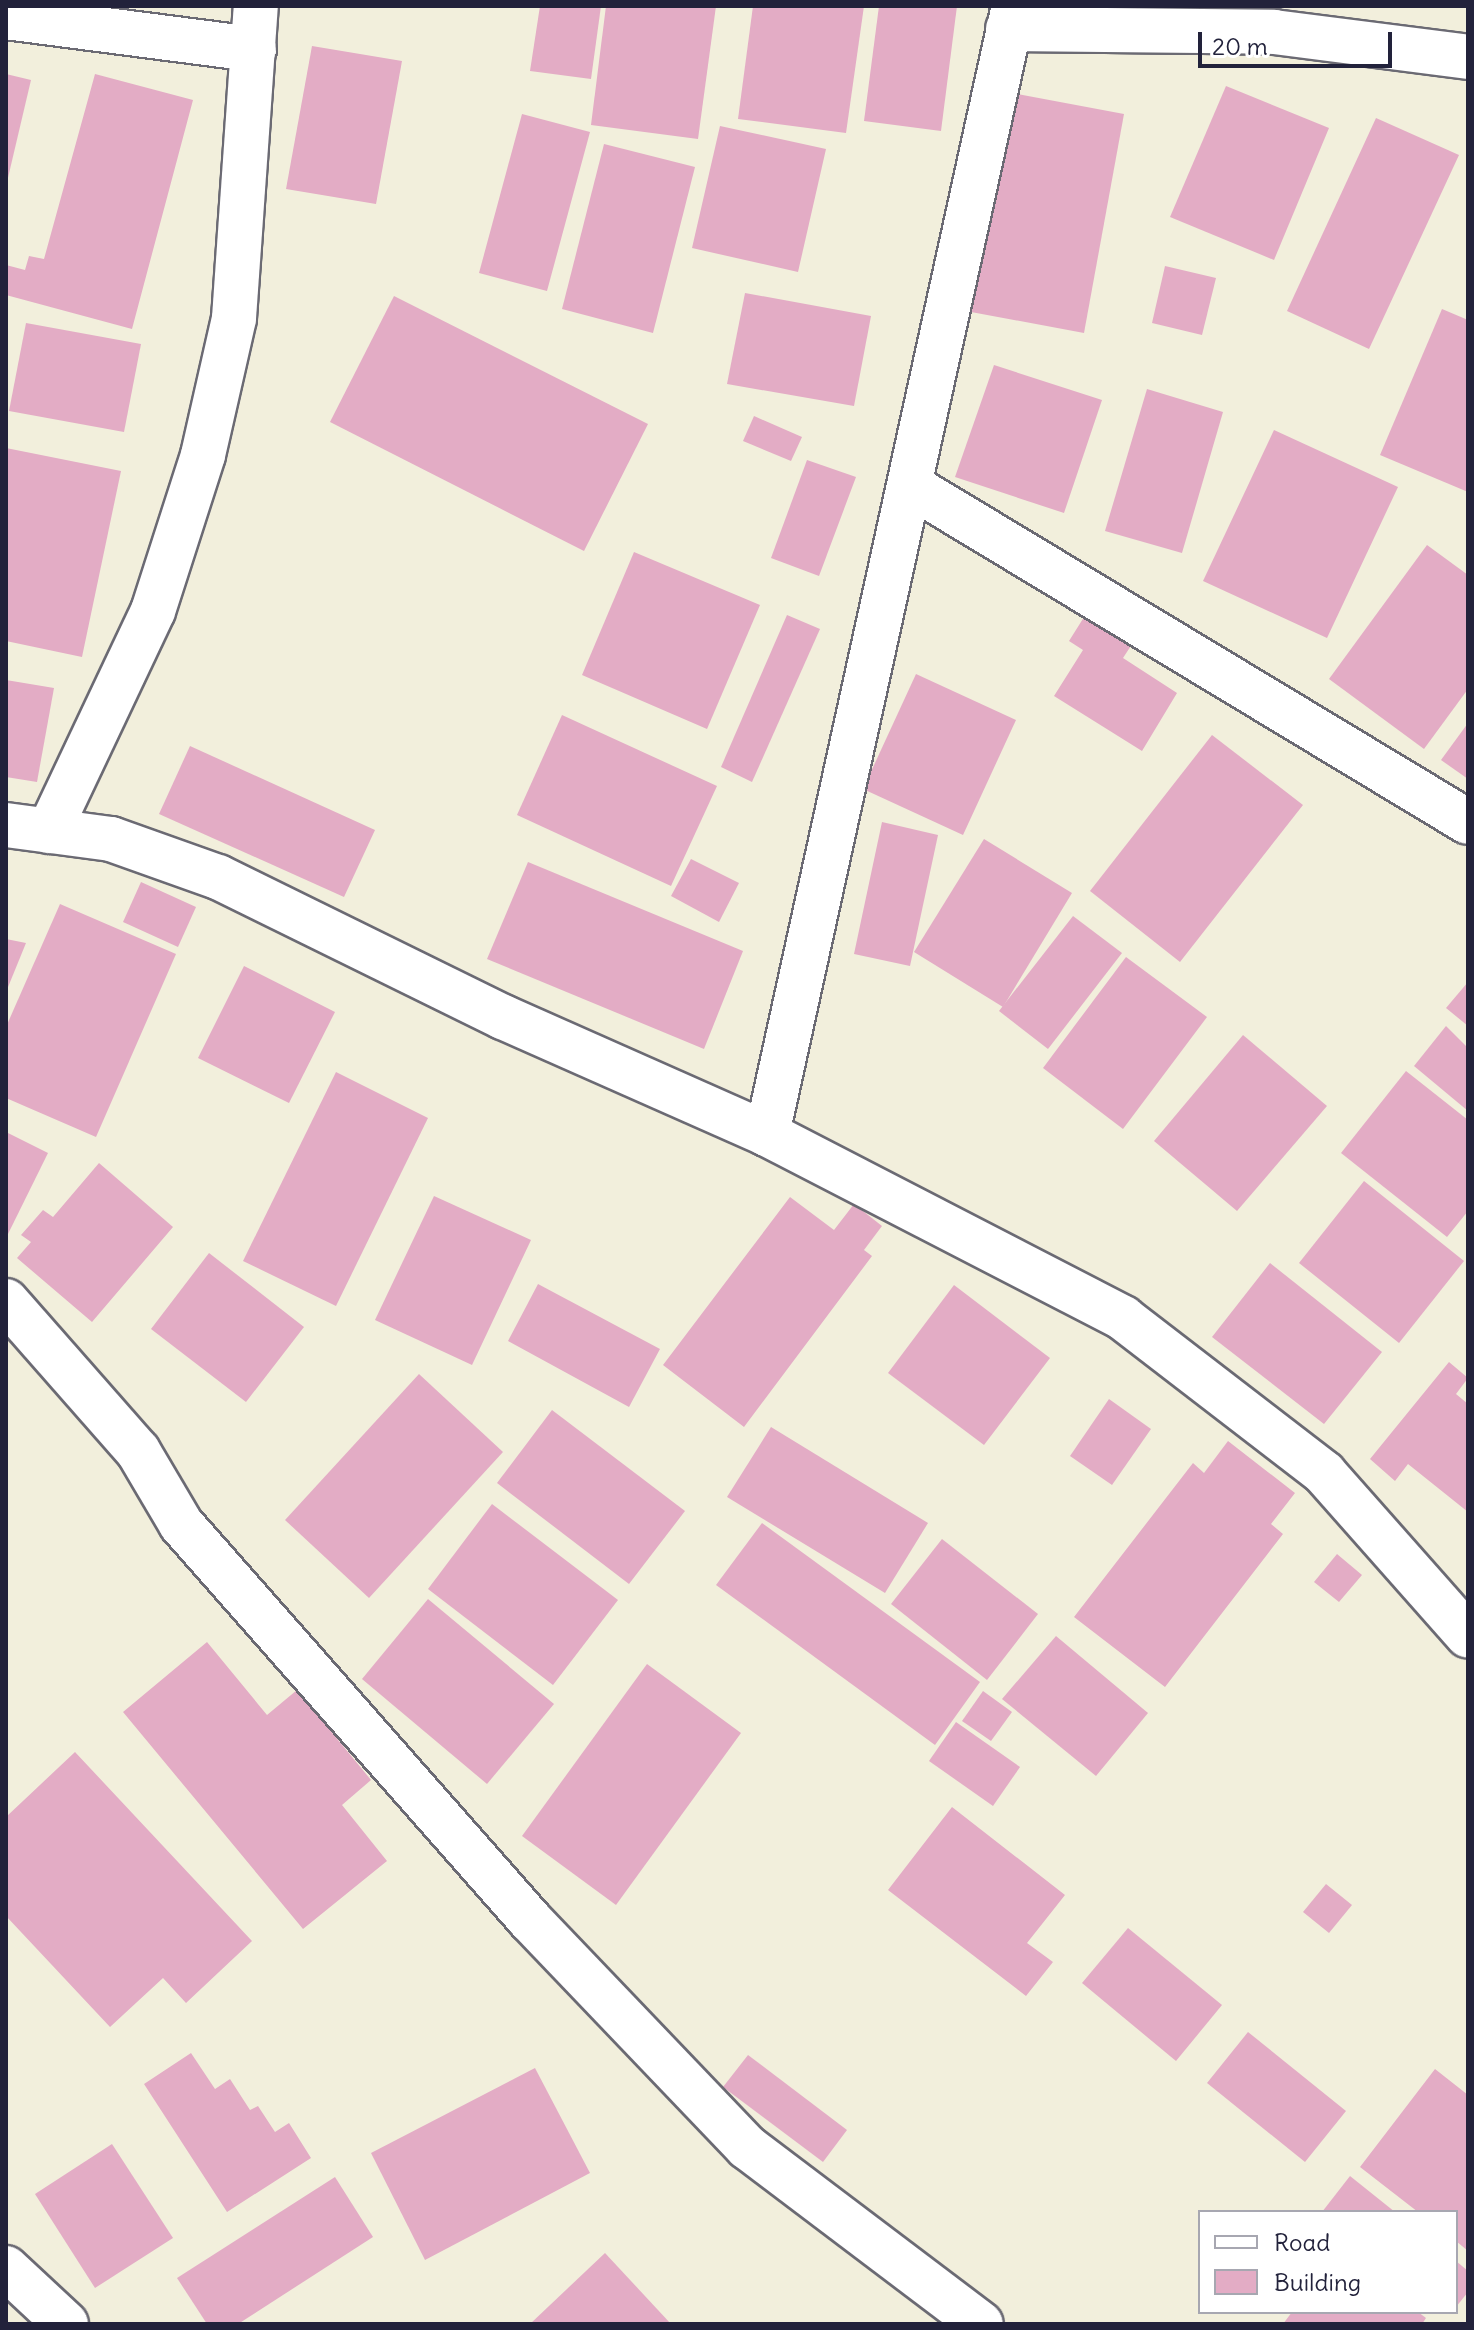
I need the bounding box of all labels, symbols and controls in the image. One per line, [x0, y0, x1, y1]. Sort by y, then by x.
scale bar [1202, 16, 1396, 66]
text: 20 m [1212, 31, 1268, 61]
legend [1198, 2210, 1458, 2314]
text: Road [1274, 2227, 1330, 2257]
text: Building [1274, 2267, 1361, 2297]

